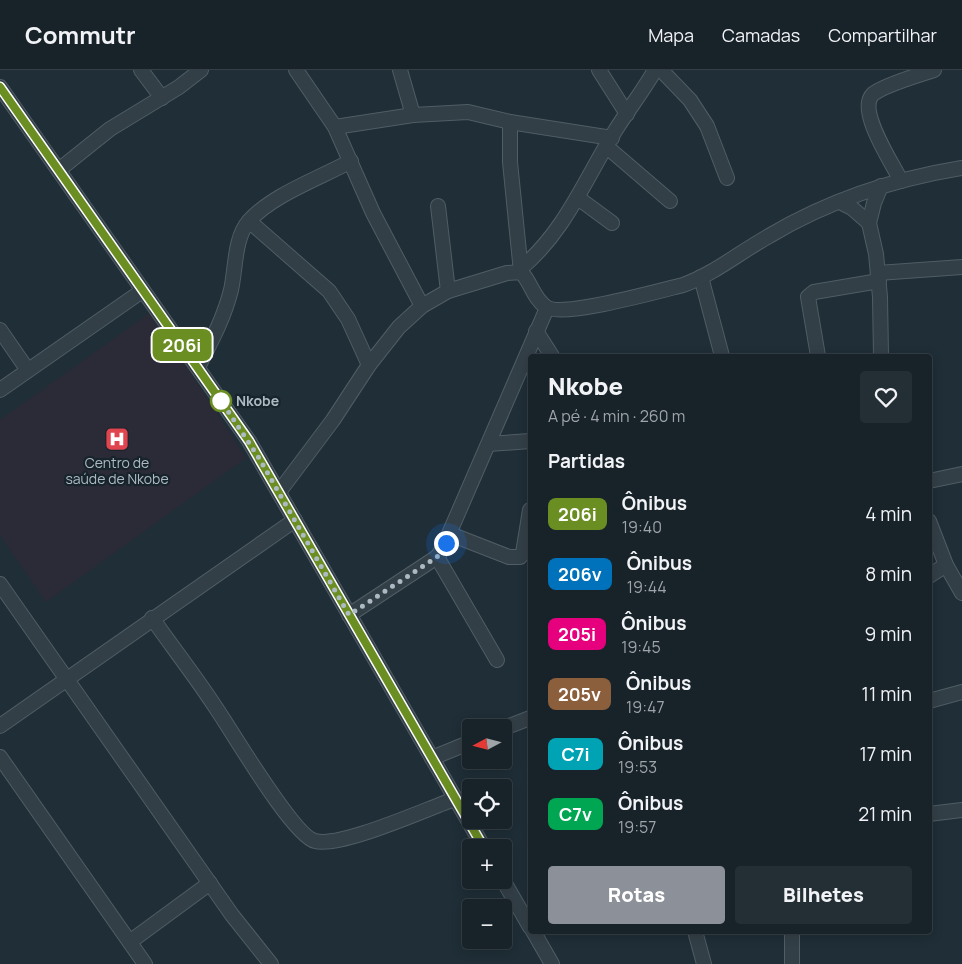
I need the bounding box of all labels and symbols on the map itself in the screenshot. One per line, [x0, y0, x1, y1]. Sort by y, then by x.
line badge: 206i [147, 329, 217, 361]
marker: Nkobe [210, 390, 232, 412]
place label: Nkobe [236, 391, 279, 410]
hospital icon: Centro de saúde de Nkobe [104, 426, 130, 452]
place label: Centro de saúde de Nkobe [65, 453, 169, 488]
your location [434, 531, 459, 556]
north arrow [462, 719, 512, 769]

